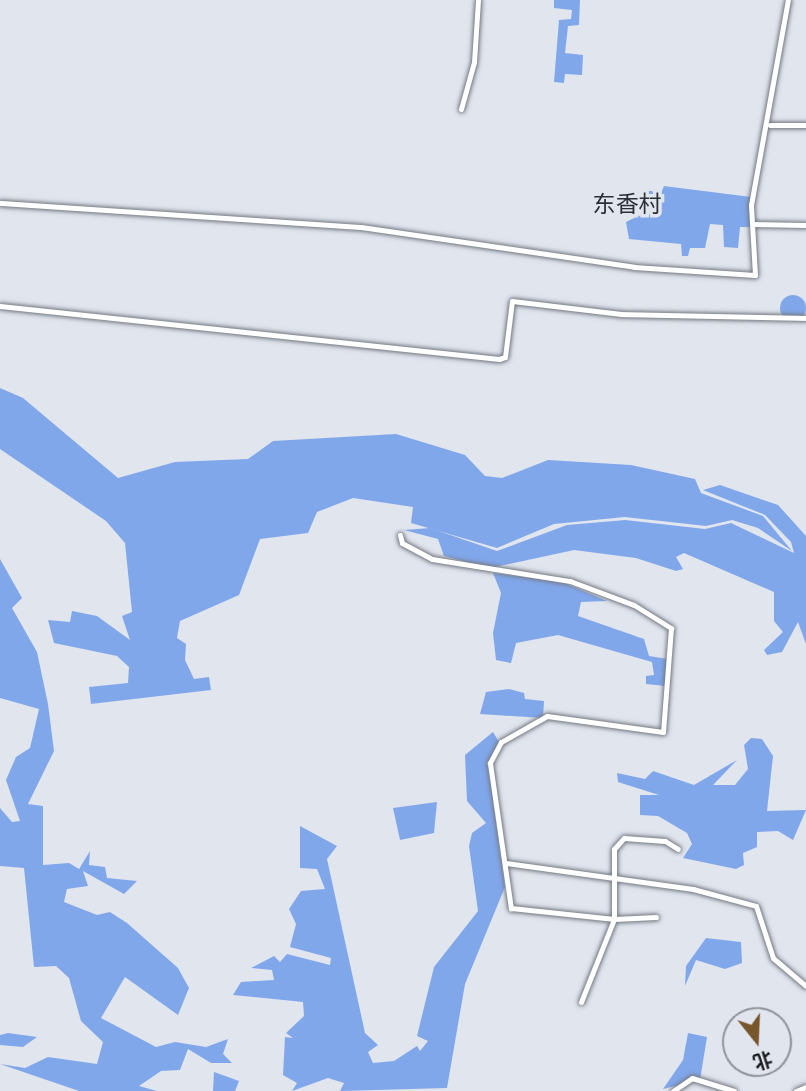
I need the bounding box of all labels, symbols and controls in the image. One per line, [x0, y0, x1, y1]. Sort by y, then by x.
district label: 东香村 [593, 191, 661, 219]
north arrow [722, 1007, 792, 1077]
text: 北 [750, 1047, 775, 1073]

